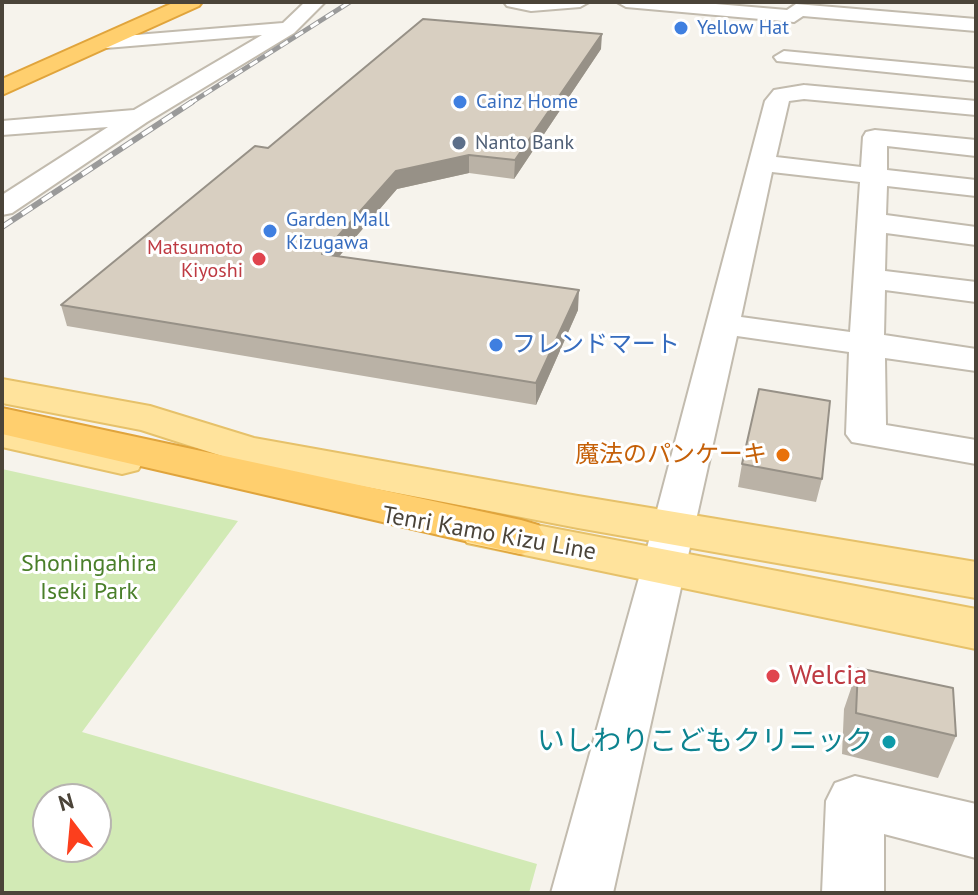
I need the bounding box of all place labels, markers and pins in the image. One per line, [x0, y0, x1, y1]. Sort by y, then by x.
place label: Yellow Hat [697, 16, 789, 40]
marker: Yellow Hat [672, 19, 690, 37]
place label: Cainz Home [476, 90, 578, 114]
marker: Cainz Home [451, 93, 469, 111]
place label: Nanto Bank [475, 131, 574, 155]
marker: Nanto Bank [450, 134, 468, 152]
place label: Garden Mall Kizugawa [286, 208, 390, 255]
marker: Garden Mall Kizugawa [261, 222, 279, 240]
place label: Matsumoto Kiyoshi [147, 236, 243, 283]
marker: Matsumoto Kiyoshi [250, 250, 268, 268]
place label: フレンドマート [512, 331, 680, 359]
marker: フレンドマート [487, 336, 505, 354]
place label: 魔法のパンケーキ [575, 441, 767, 469]
marker: 魔法のパンケーキ [774, 446, 792, 464]
place label: Welcia [789, 659, 867, 693]
marker: Welcia [764, 667, 782, 685]
place label: いしわりこどもクリニック [537, 725, 873, 759]
marker: いしわりこどもクリニック [880, 733, 898, 751]

